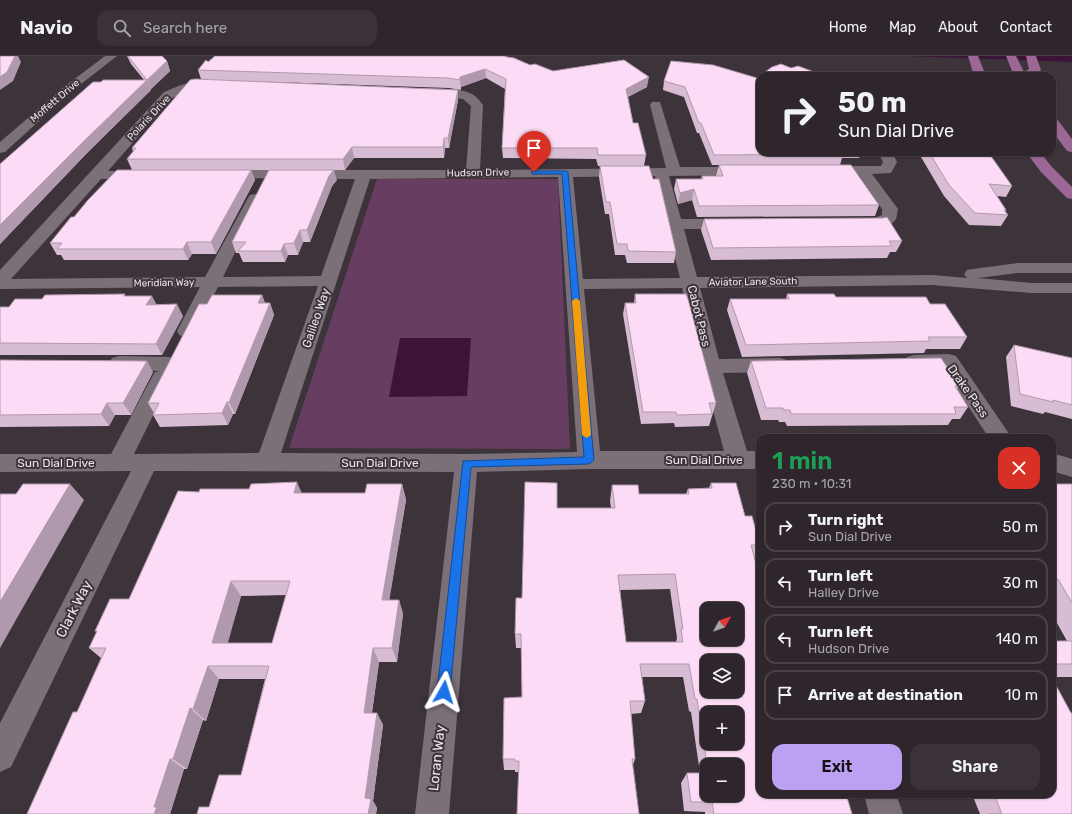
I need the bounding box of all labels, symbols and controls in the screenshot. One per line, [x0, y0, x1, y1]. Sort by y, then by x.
search box [97, 10, 377, 46]
text: Navio [20, 16, 73, 39]
icon: search [111, 17, 133, 39]
text: Search here [143, 19, 227, 37]
text: Home [829, 19, 867, 36]
text: Map [889, 19, 916, 36]
text: About [938, 19, 978, 36]
text: Contact [1000, 19, 1052, 36]
street label: Moffett Drive [28, 77, 82, 125]
text: 50 m [838, 86, 907, 119]
icon: right [772, 88, 824, 140]
street label: Polaris Drive [125, 92, 173, 143]
text: Sun Dial Drive [838, 120, 954, 142]
pin [517, 131, 551, 172]
icon: arrive [523, 137, 545, 159]
street label: Hudson Drive [447, 166, 510, 180]
street label: Aviator Lane South [709, 275, 797, 289]
street label: Meridian Way [134, 276, 195, 290]
street label: Cabot Pass [685, 284, 713, 348]
street label: Galileo Way [299, 286, 333, 350]
street label: Drake Pass [945, 362, 991, 420]
text: 1 min [772, 447, 832, 475]
button: close [998, 447, 1040, 489]
street label: Sun Dial Drive [665, 453, 743, 467]
street label: Sun Dial Drive [17, 456, 95, 470]
street label: Sun Dial Drive [341, 456, 419, 470]
text: 230 m · 10:31 [772, 476, 851, 491]
text: Turn right [808, 511, 883, 529]
icon: right [774, 516, 796, 538]
text: 50 m [1003, 518, 1038, 536]
text: Sun Dial Drive [808, 529, 892, 544]
text: Turn left [808, 567, 873, 585]
icon: left [774, 572, 796, 594]
text: 30 m [1002, 574, 1038, 592]
street label: Clark Way [52, 577, 96, 641]
text: Halley Drive [808, 585, 879, 600]
north arrow [700, 602, 744, 646]
map controls [700, 602, 744, 802]
text: Turn left [808, 623, 873, 641]
icon: left [774, 628, 796, 650]
text: 140 m [996, 630, 1038, 648]
text: Hudson Drive [808, 641, 889, 656]
button: layers [700, 654, 744, 698]
position arrow [423, 671, 465, 713]
icon: arrive [774, 684, 796, 706]
text: Arrive at destination [808, 686, 963, 704]
text: 10 m [1005, 686, 1038, 704]
button: + [700, 706, 744, 750]
street label: Loran Way [425, 724, 449, 792]
button: Exit [772, 744, 902, 790]
button: Share [910, 744, 1040, 790]
button: − [700, 758, 744, 802]

